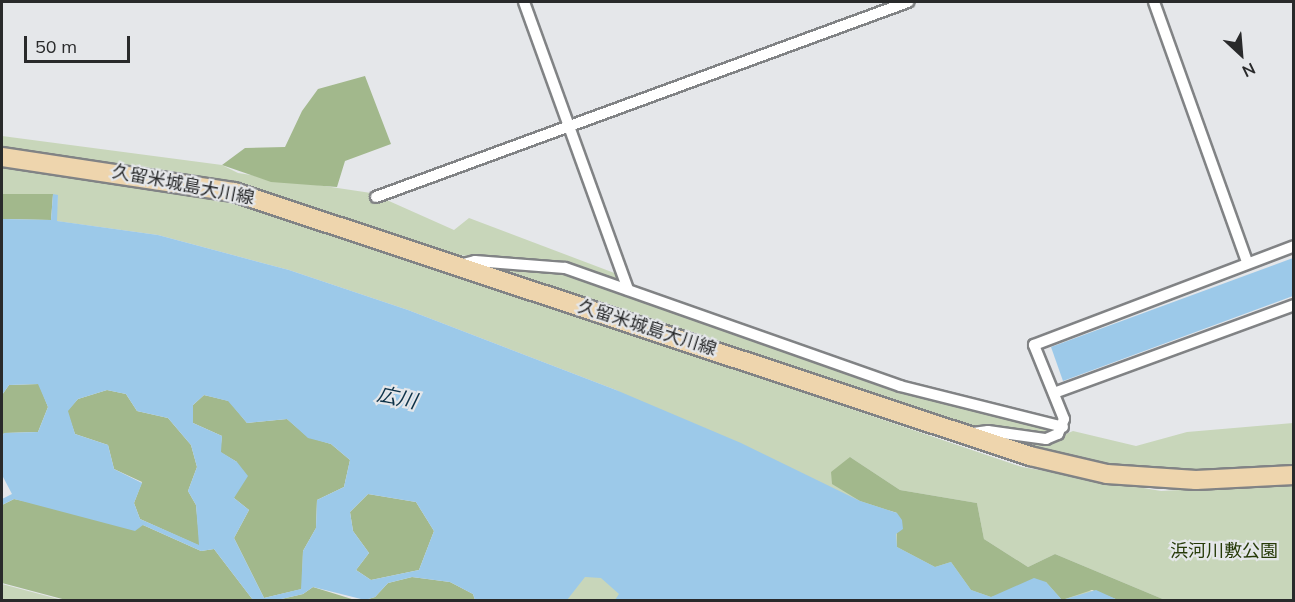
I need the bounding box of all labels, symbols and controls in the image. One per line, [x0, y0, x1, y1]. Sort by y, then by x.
scale bar [27, 24, 134, 62]
north arrow [1211, 24, 1271, 84]
text: 50 m [35, 35, 77, 58]
text: N [1239, 59, 1259, 82]
street label: 久留米城島大川線 [110, 161, 256, 209]
street label: 久留米城島大川線 [575, 295, 719, 361]
water label: 広川 [375, 381, 419, 413]
park label: 浜河川敷公園 [1170, 540, 1278, 562]

